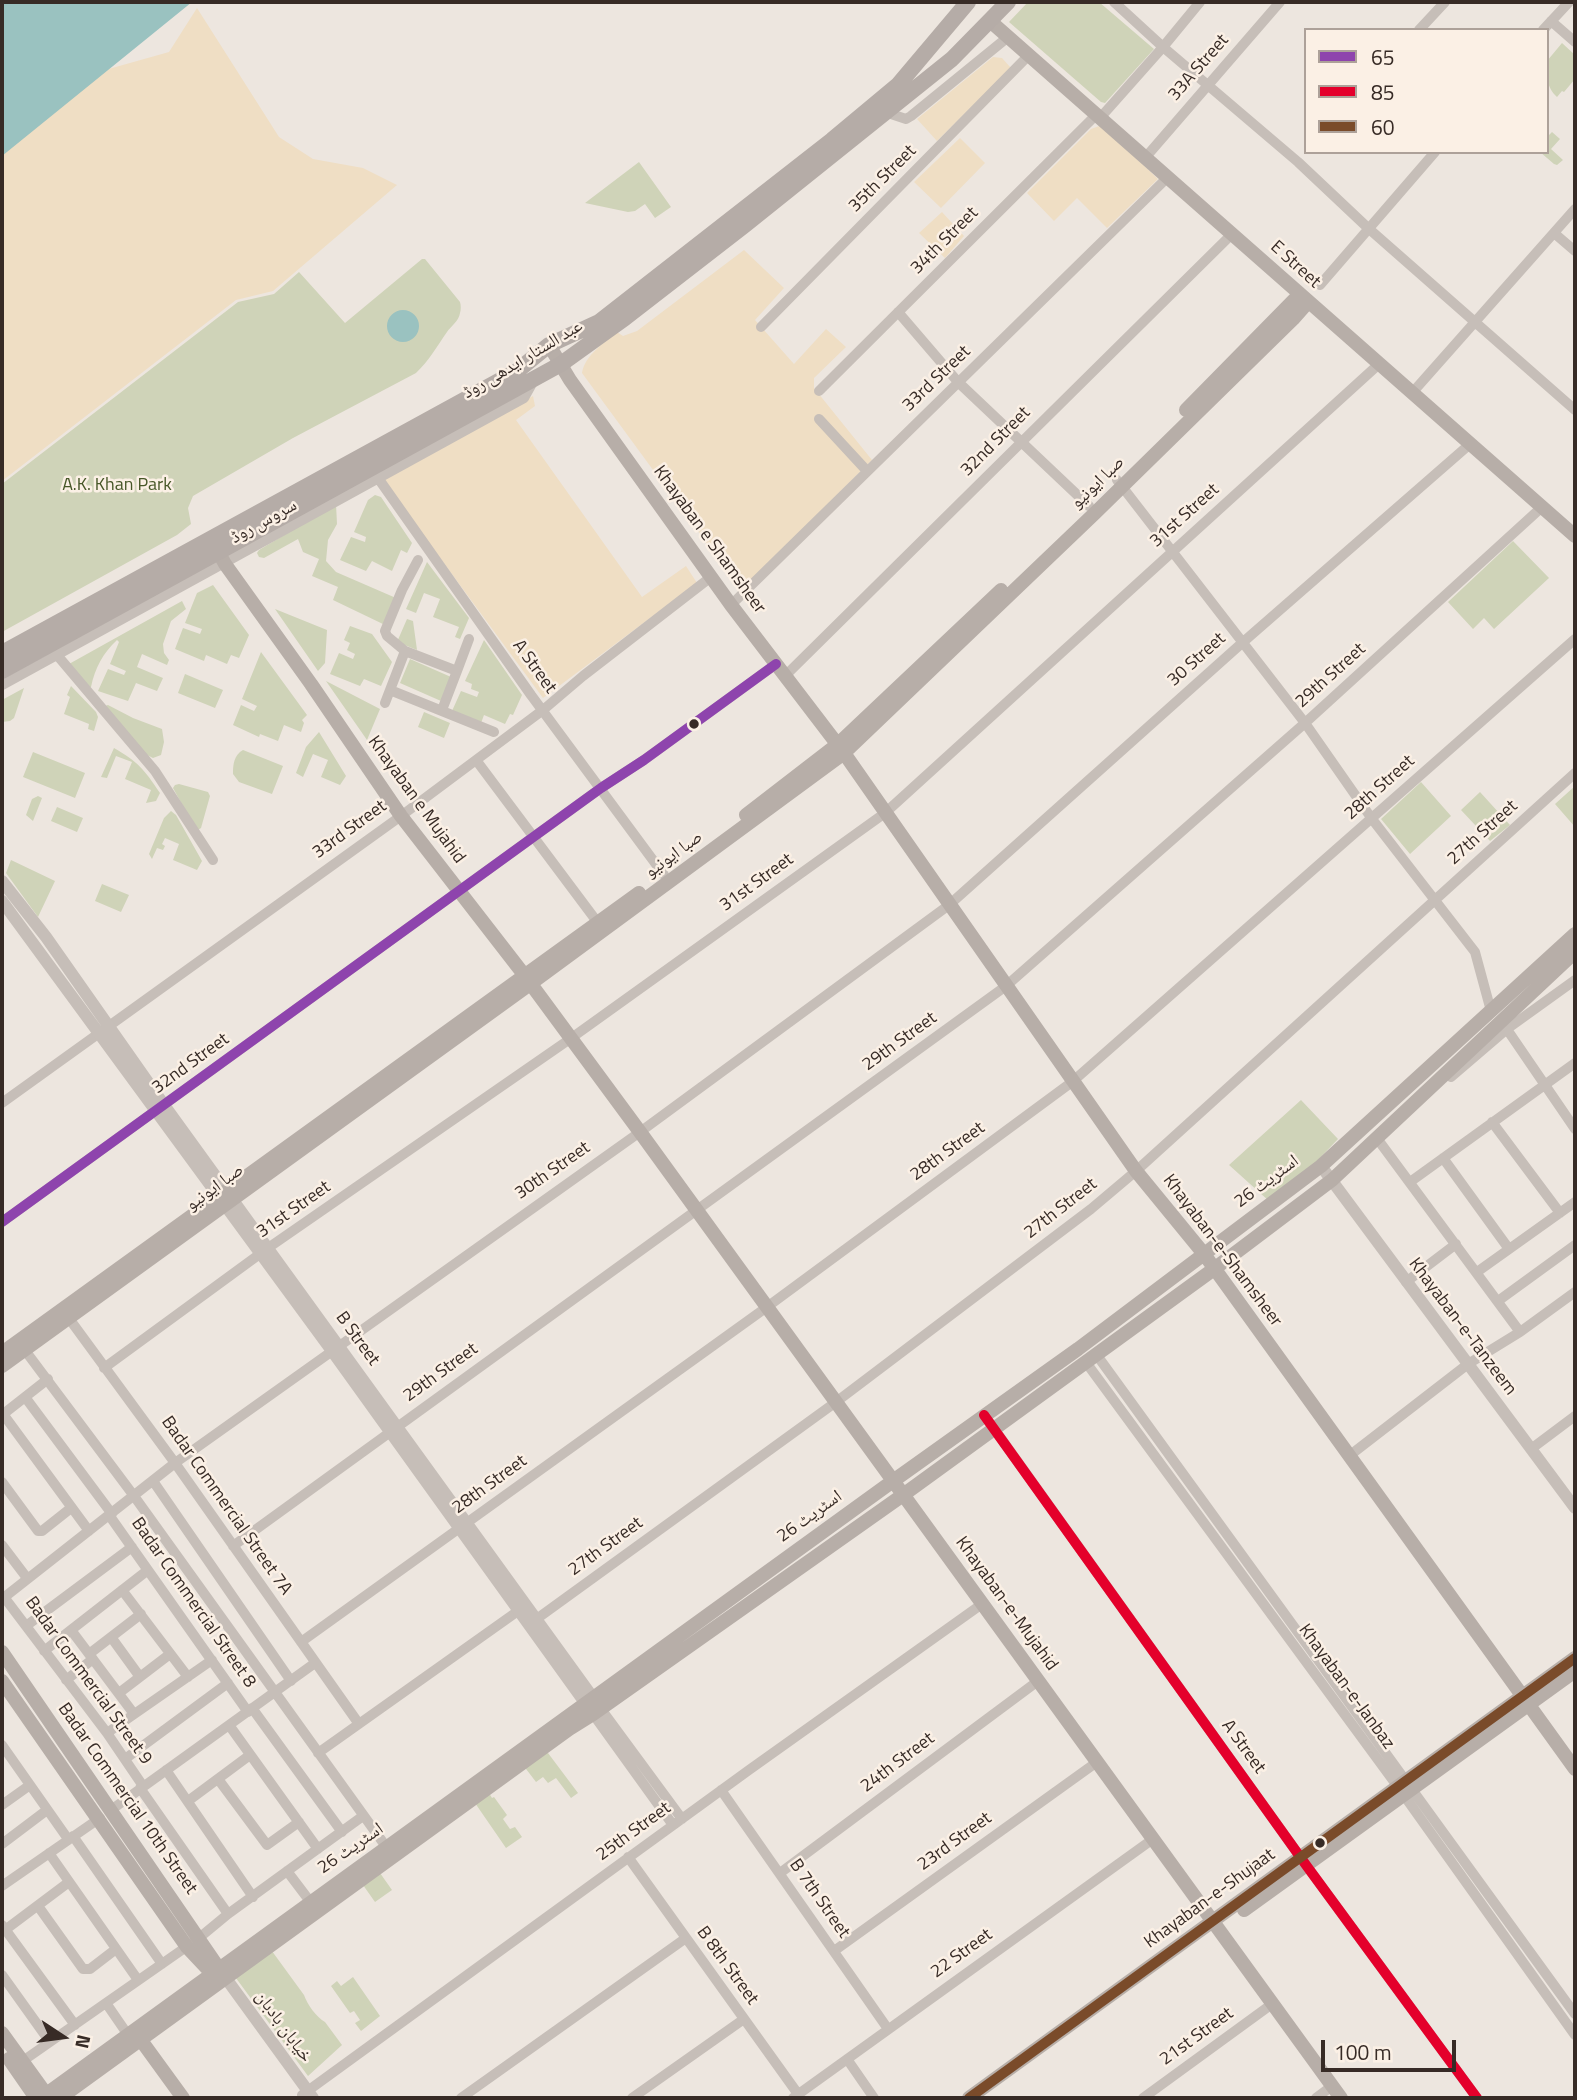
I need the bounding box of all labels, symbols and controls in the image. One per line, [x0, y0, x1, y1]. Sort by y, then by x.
legend [1304, 28, 1549, 154]
street label: 33A Street [1164, 30, 1234, 106]
text: 65 [1371, 41, 1395, 73]
text: 85 [1371, 76, 1395, 108]
text: 60 [1371, 111, 1395, 143]
street label: 35th Street [845, 141, 921, 217]
street label: 34th Street [907, 203, 983, 279]
street label: E Street [1265, 237, 1325, 293]
street label: عبد الستار ایدھی روڈ [459, 316, 587, 404]
street label: 33rd Street [899, 341, 975, 417]
street label: 32nd Street [957, 403, 1035, 481]
street label: صبا ایونیو [1067, 452, 1129, 514]
street label: Khayaban e Shamsheer [648, 462, 770, 618]
park label: A.K. Khan Park [62, 475, 172, 497]
street label: 31st Street [1146, 479, 1224, 553]
street label: سروس روڈ [227, 495, 301, 549]
street label: 30 Street [1164, 628, 1230, 692]
street label: A Street [507, 636, 561, 698]
street label: 29th Street [1292, 639, 1370, 713]
unlabelled marker [687, 717, 701, 731]
street label: Khayaban e Mujahid [362, 732, 470, 868]
street label: 28th Street [1341, 751, 1419, 825]
street label: 33rd Street [309, 796, 391, 864]
street label: 27th Street [1444, 796, 1522, 870]
street label: صبا ایونیو [641, 827, 707, 883]
street label: 31st Street [716, 849, 798, 917]
street label: 29th Street [859, 1008, 941, 1076]
street label: 32nd Street [148, 1029, 234, 1099]
street label: 28th Street [907, 1118, 989, 1186]
street label: 30th Street [511, 1137, 595, 1205]
street label: اسٹریٹ 26 [1231, 1151, 1303, 1213]
street label: صبا ایونیو [182, 1160, 248, 1216]
street label: Khayaban-e-Shamsheer [1158, 1171, 1286, 1331]
street label: 27th Street [1020, 1174, 1102, 1244]
street label: 31st Street [253, 1177, 335, 1243]
street label: Khayaban-e-Tanzeem [1403, 1254, 1521, 1400]
street label: B Street [330, 1308, 384, 1370]
street label: 29th Street [400, 1339, 482, 1407]
street label: Badar Commercial Street 7A [156, 1412, 296, 1600]
street label: 28th Street [449, 1451, 531, 1519]
street label: اسٹریٹ 26 [773, 1486, 847, 1548]
street label: 27th Street [565, 1513, 647, 1581]
street label: Badar Commercial Street 8 [126, 1514, 260, 1692]
street label: Khayaban-e-Mujahid [950, 1533, 1062, 1675]
street label: Badar Commercial Street 9 [20, 1593, 156, 1769]
street label: Khayaban-e-Janbaz [1293, 1620, 1399, 1754]
street label: Badar Commercial 10th Street [53, 1699, 201, 1899]
street label: A Street [1216, 1716, 1270, 1778]
street label: 24th Street [857, 1728, 939, 1798]
street label: 25th Street [593, 1798, 675, 1866]
street label: 23rd Street [914, 1808, 996, 1876]
street label: اسٹریٹ 26 [314, 1819, 388, 1879]
unlabelled marker [1313, 1836, 1327, 1850]
street label: Khayaban-e-Shujaat [1140, 1844, 1280, 1954]
street label: B 7th Street [784, 1855, 854, 1943]
street label: B 8th Street [691, 1923, 763, 2009]
street label: 22 Street [927, 1925, 997, 1983]
street label: خیابان بادبان [250, 1987, 316, 2067]
north arrow [28, 2002, 98, 2072]
street label: 21st Street [1156, 2003, 1238, 2071]
scale bar [1325, 2026, 1460, 2070]
text: N [68, 2032, 100, 2052]
text: 100 m [1334, 2036, 1391, 2068]

